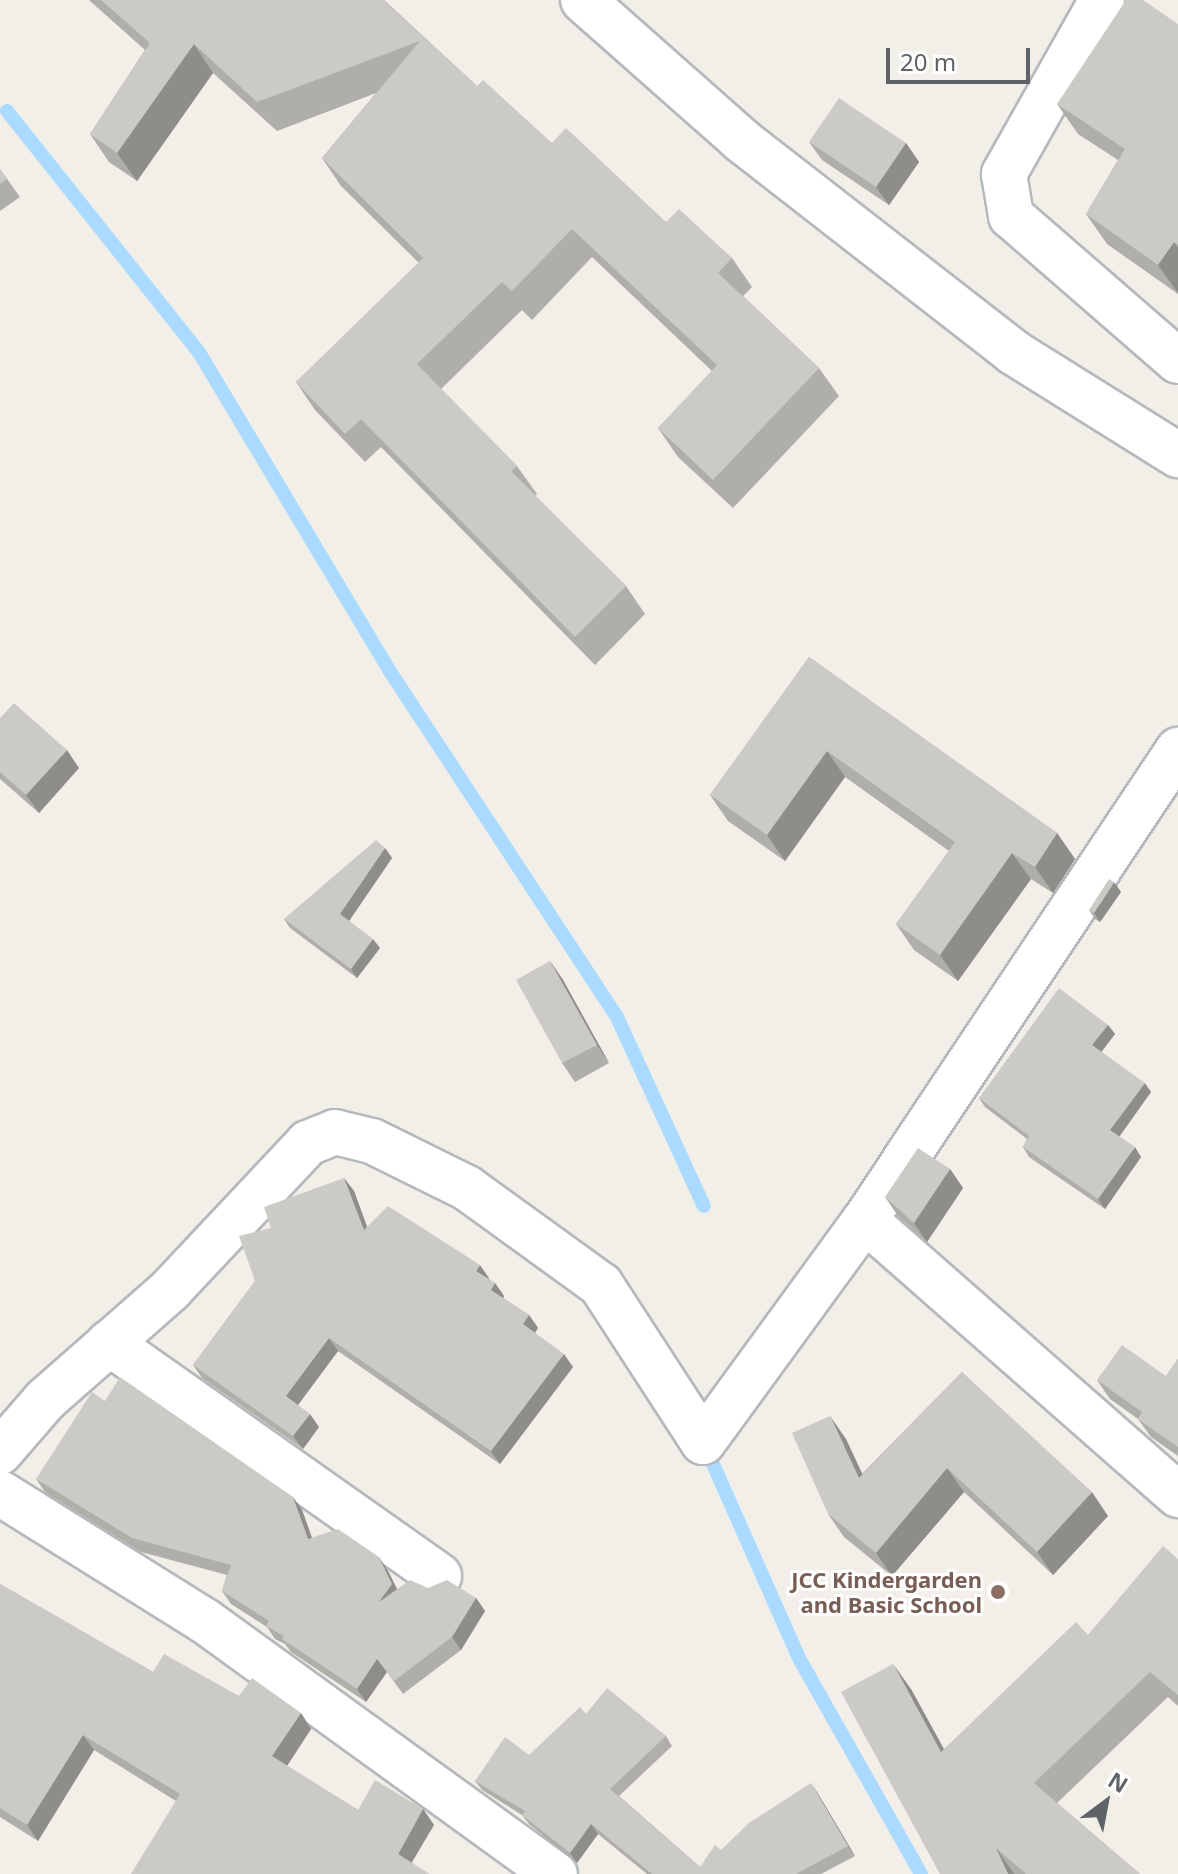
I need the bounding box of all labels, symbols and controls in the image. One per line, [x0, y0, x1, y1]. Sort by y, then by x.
scale bar [890, 32, 1034, 82]
text: 20 m [900, 45, 956, 78]
place label: JCC Kindergarden and Basic School [791, 1566, 982, 1618]
marker: JCC Kindergarden and Basic School [989, 1583, 1007, 1601]
north arrow [1066, 1762, 1146, 1842]
text: N [1103, 1764, 1134, 1799]

